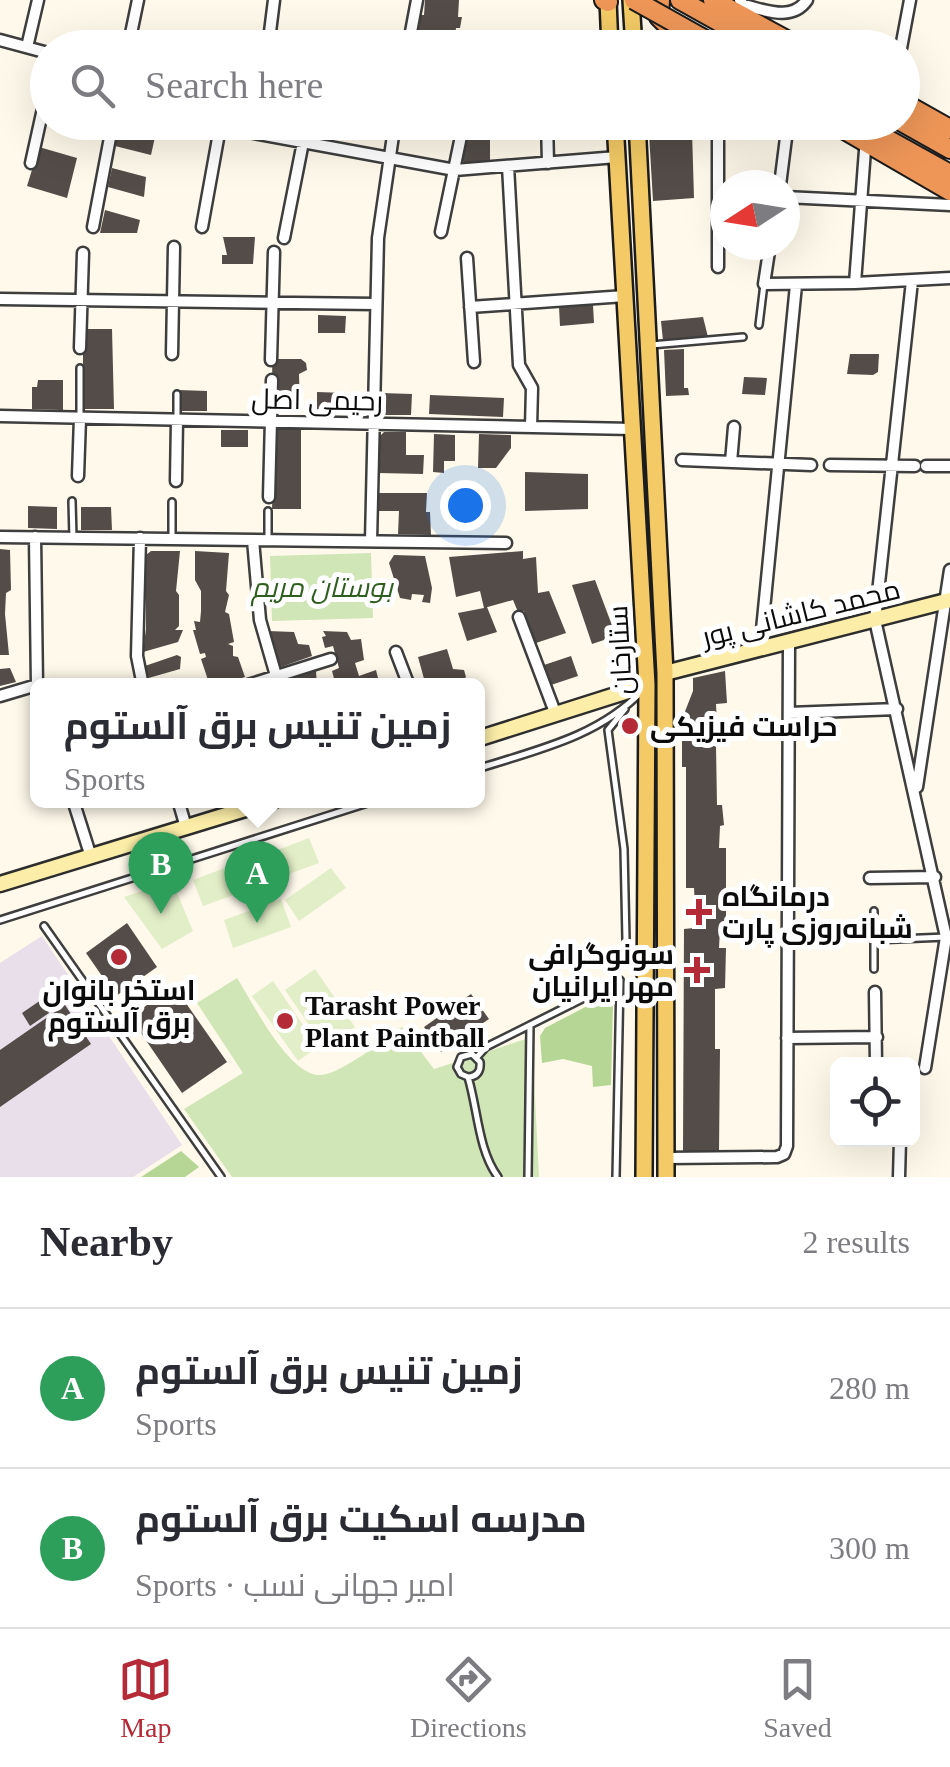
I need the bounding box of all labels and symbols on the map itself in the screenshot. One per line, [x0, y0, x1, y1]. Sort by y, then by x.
north arrow [710, 170, 800, 260]
street label: رحیمی اصل [251, 383, 383, 418]
your location [440, 480, 491, 531]
park label: بوستان مریم [250, 572, 394, 607]
street label: محمد کاشانی پور [697, 573, 904, 656]
street label: ستارخان [602, 604, 639, 695]
place label: حراست فیزیکی [650, 711, 838, 743]
marker: حراست فیزیکی [619, 715, 641, 737]
pin: B [128, 832, 194, 914]
pin: A [224, 840, 290, 923]
place label: درمانگاه شبانه‌روزی پارت [722, 881, 913, 948]
marker: درمانگاه شبانه‌روزی پارت [686, 899, 712, 925]
place label: سونوگرافی مهر ایرانیان [528, 939, 674, 1004]
marker: استخر بانوان برق آلستوم [108, 946, 130, 968]
marker: سونوگرافی مهر ایرانیان [684, 957, 710, 983]
place label: استخر بانوان برق آلستوم [42, 975, 196, 1042]
place label: Tarasht Power Plant Paintball [305, 990, 485, 1053]
marker: Tarasht Power Plant Paintball [274, 1010, 296, 1032]

